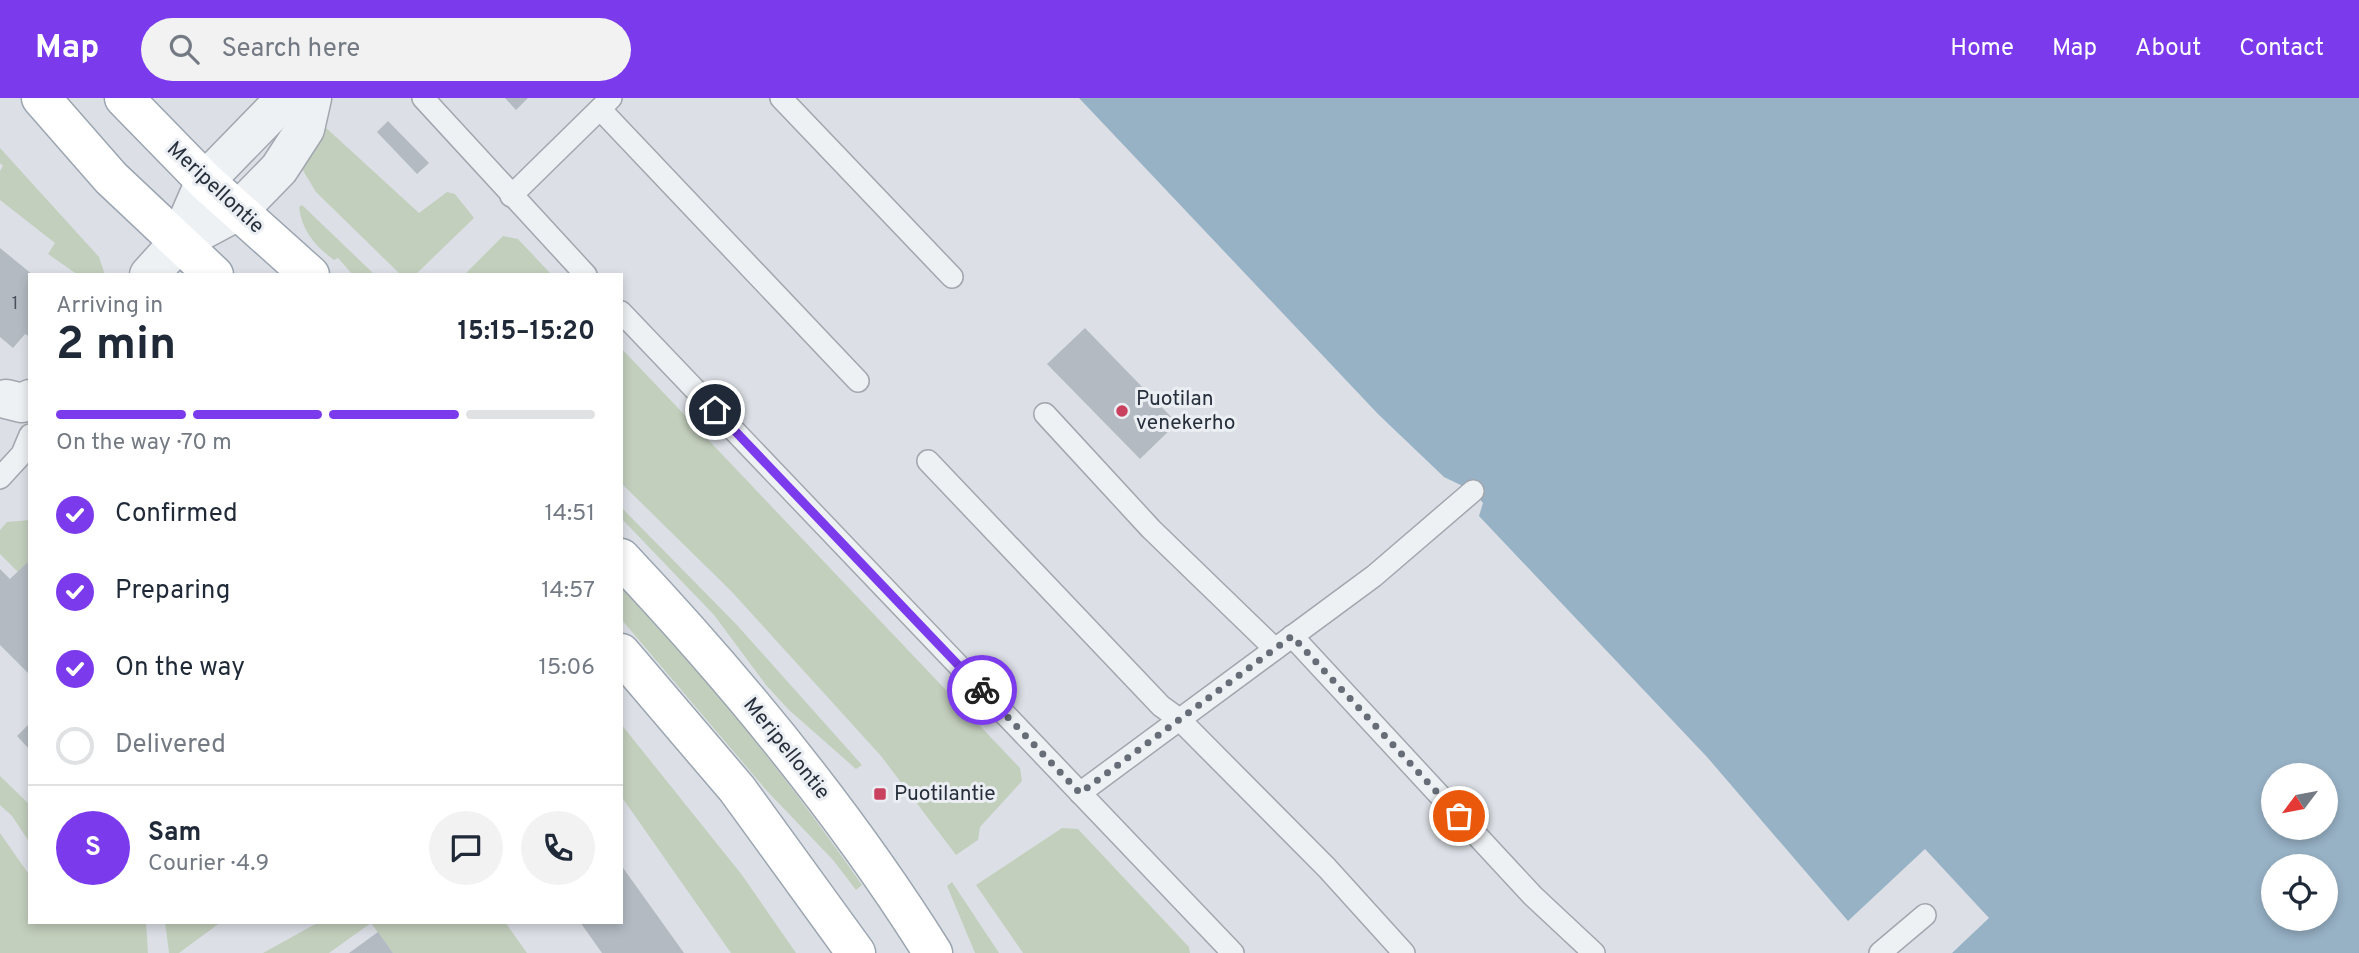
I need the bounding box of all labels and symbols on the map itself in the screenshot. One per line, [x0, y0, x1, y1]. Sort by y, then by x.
street label: Meripellontie [161, 136, 269, 240]
house number: 1 [12, 293, 18, 316]
pin [685, 380, 745, 440]
place label: Puotilan venekerho [1136, 386, 1236, 437]
marker: Puotilan venekerho [1114, 403, 1130, 419]
courier [947, 655, 1017, 725]
street label: Meripellontie [737, 692, 835, 806]
north arrow [2261, 763, 2338, 840]
place label: Puotilantie [894, 781, 995, 808]
marker: Puotilantie [872, 786, 888, 802]
pin [1429, 786, 1489, 846]

